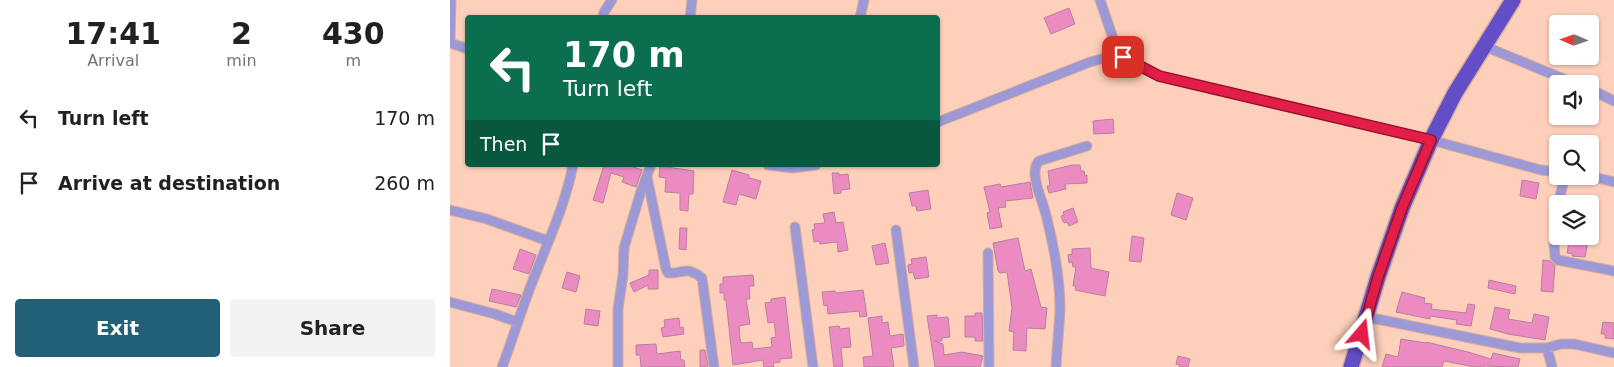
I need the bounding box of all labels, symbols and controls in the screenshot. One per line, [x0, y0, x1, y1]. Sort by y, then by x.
north arrow [1549, 15, 1599, 65]
map controls [1549, 15, 1599, 245]
text: 17:41 [65, 16, 161, 51]
text: 2 [231, 16, 252, 51]
text: 430 [322, 16, 385, 51]
icon: left [480, 35, 545, 100]
text: 170 m [563, 35, 685, 75]
pin [1102, 36, 1144, 78]
icon: arrive [1109, 43, 1137, 71]
text: Arrival [87, 51, 139, 70]
text: min [226, 51, 257, 70]
text: m [345, 51, 361, 70]
button: sound [1549, 75, 1599, 125]
text: Turn left [563, 76, 652, 101]
icon: left [15, 104, 43, 132]
text: Turn left [58, 107, 149, 129]
text: 170 m [374, 107, 435, 129]
icon: arrive [537, 130, 565, 158]
text: Then [480, 133, 527, 155]
button: search [1549, 135, 1599, 185]
icon: arrive [15, 169, 43, 197]
text: Arrive at destination [58, 172, 280, 194]
text: 260 m [374, 172, 435, 194]
button: layers [1549, 195, 1599, 245]
button: Exit [15, 299, 220, 357]
button: Share [230, 299, 435, 357]
position arrow [1335, 307, 1387, 359]

